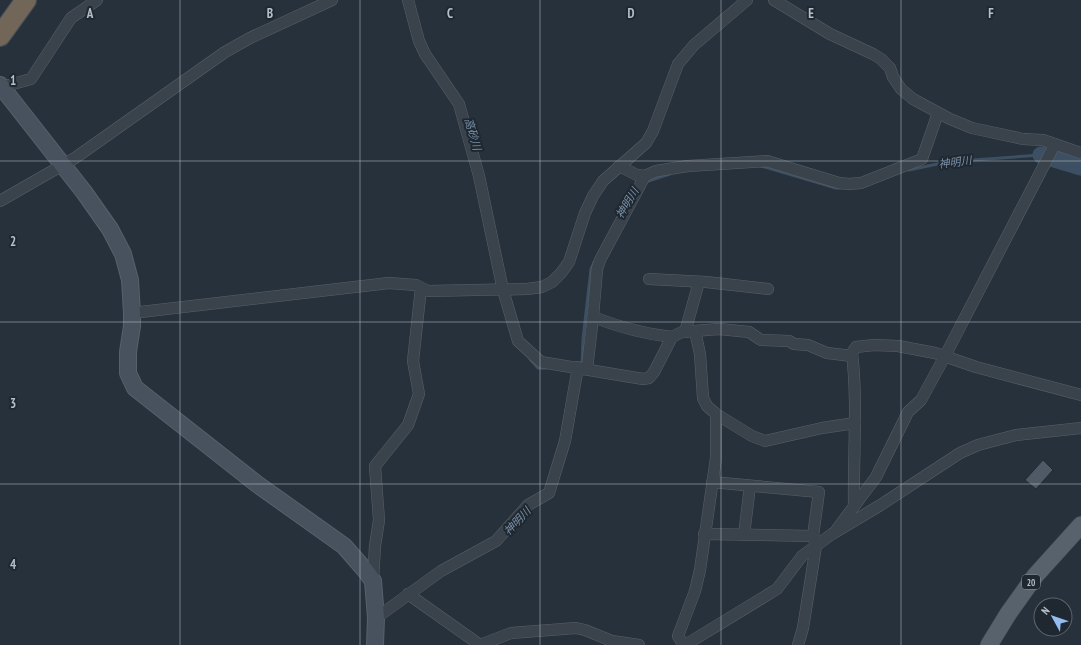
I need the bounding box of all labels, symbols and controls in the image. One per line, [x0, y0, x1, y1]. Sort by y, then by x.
text: A [86, 5, 94, 22]
text: B [267, 5, 273, 22]
text: C [447, 5, 453, 22]
text: D [628, 5, 635, 22]
text: E [808, 5, 814, 22]
text: F [988, 5, 994, 22]
text: 1 [10, 72, 16, 89]
water label: 高砂川 [462, 116, 485, 153]
water label: 神明川 [938, 153, 973, 171]
water label: 神明川 [613, 184, 642, 221]
text: 2 [10, 233, 16, 250]
text: 3 [10, 395, 16, 412]
water label: 神明川 [501, 503, 534, 538]
text: 4 [10, 556, 17, 573]
road number: 20 [1022, 575, 1040, 589]
north arrow [1033, 597, 1073, 637]
text: N [1038, 604, 1053, 617]

